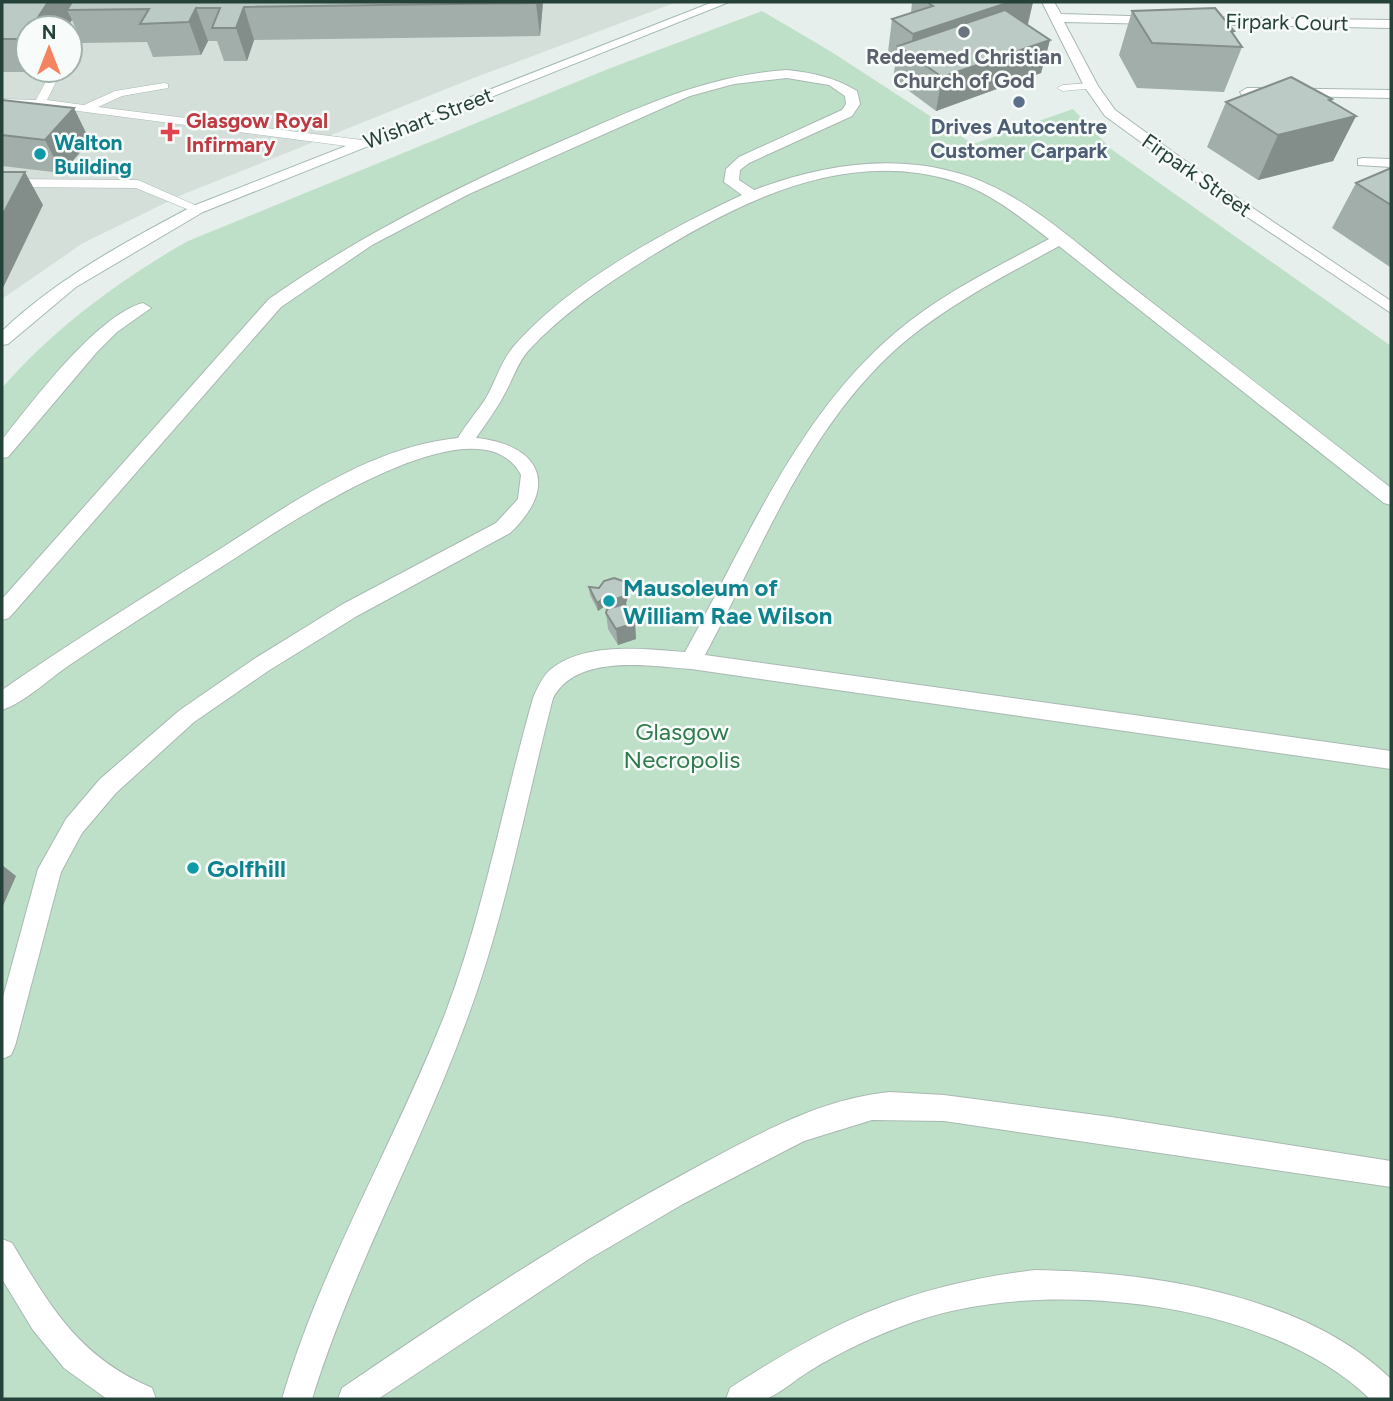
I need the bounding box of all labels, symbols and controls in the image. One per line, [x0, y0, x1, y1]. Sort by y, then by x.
street label: Firpark Court [1225, 8, 1349, 36]
north arrow [14, 14, 84, 84]
text: N [42, 21, 56, 44]
marker: Redeemed Christian Church of God [956, 24, 972, 40]
place label: Redeemed Christian Church of God [866, 44, 1062, 93]
street label: Wishart Street [360, 82, 496, 154]
marker: Drives Autocentre Customer Carpark [1011, 94, 1027, 110]
place label: Glasgow Royal Infirmary [186, 108, 328, 157]
place label: Drives Autocentre Customer Carpark [930, 114, 1109, 163]
marker: Glasgow Royal Infirmary [160, 122, 180, 142]
street label: Firpark Street [1138, 128, 1257, 222]
place label: Walton Building [54, 130, 132, 179]
marker: Walton Building [32, 146, 48, 162]
place label: Mausoleum of William Rae Wilson [623, 573, 832, 630]
marker: Mausoleum of William Rae Wilson [601, 593, 617, 609]
park label: Glasgow Necropolis [624, 717, 740, 774]
place label: Golfhill [207, 854, 286, 883]
marker: Golfhill [185, 860, 201, 876]

